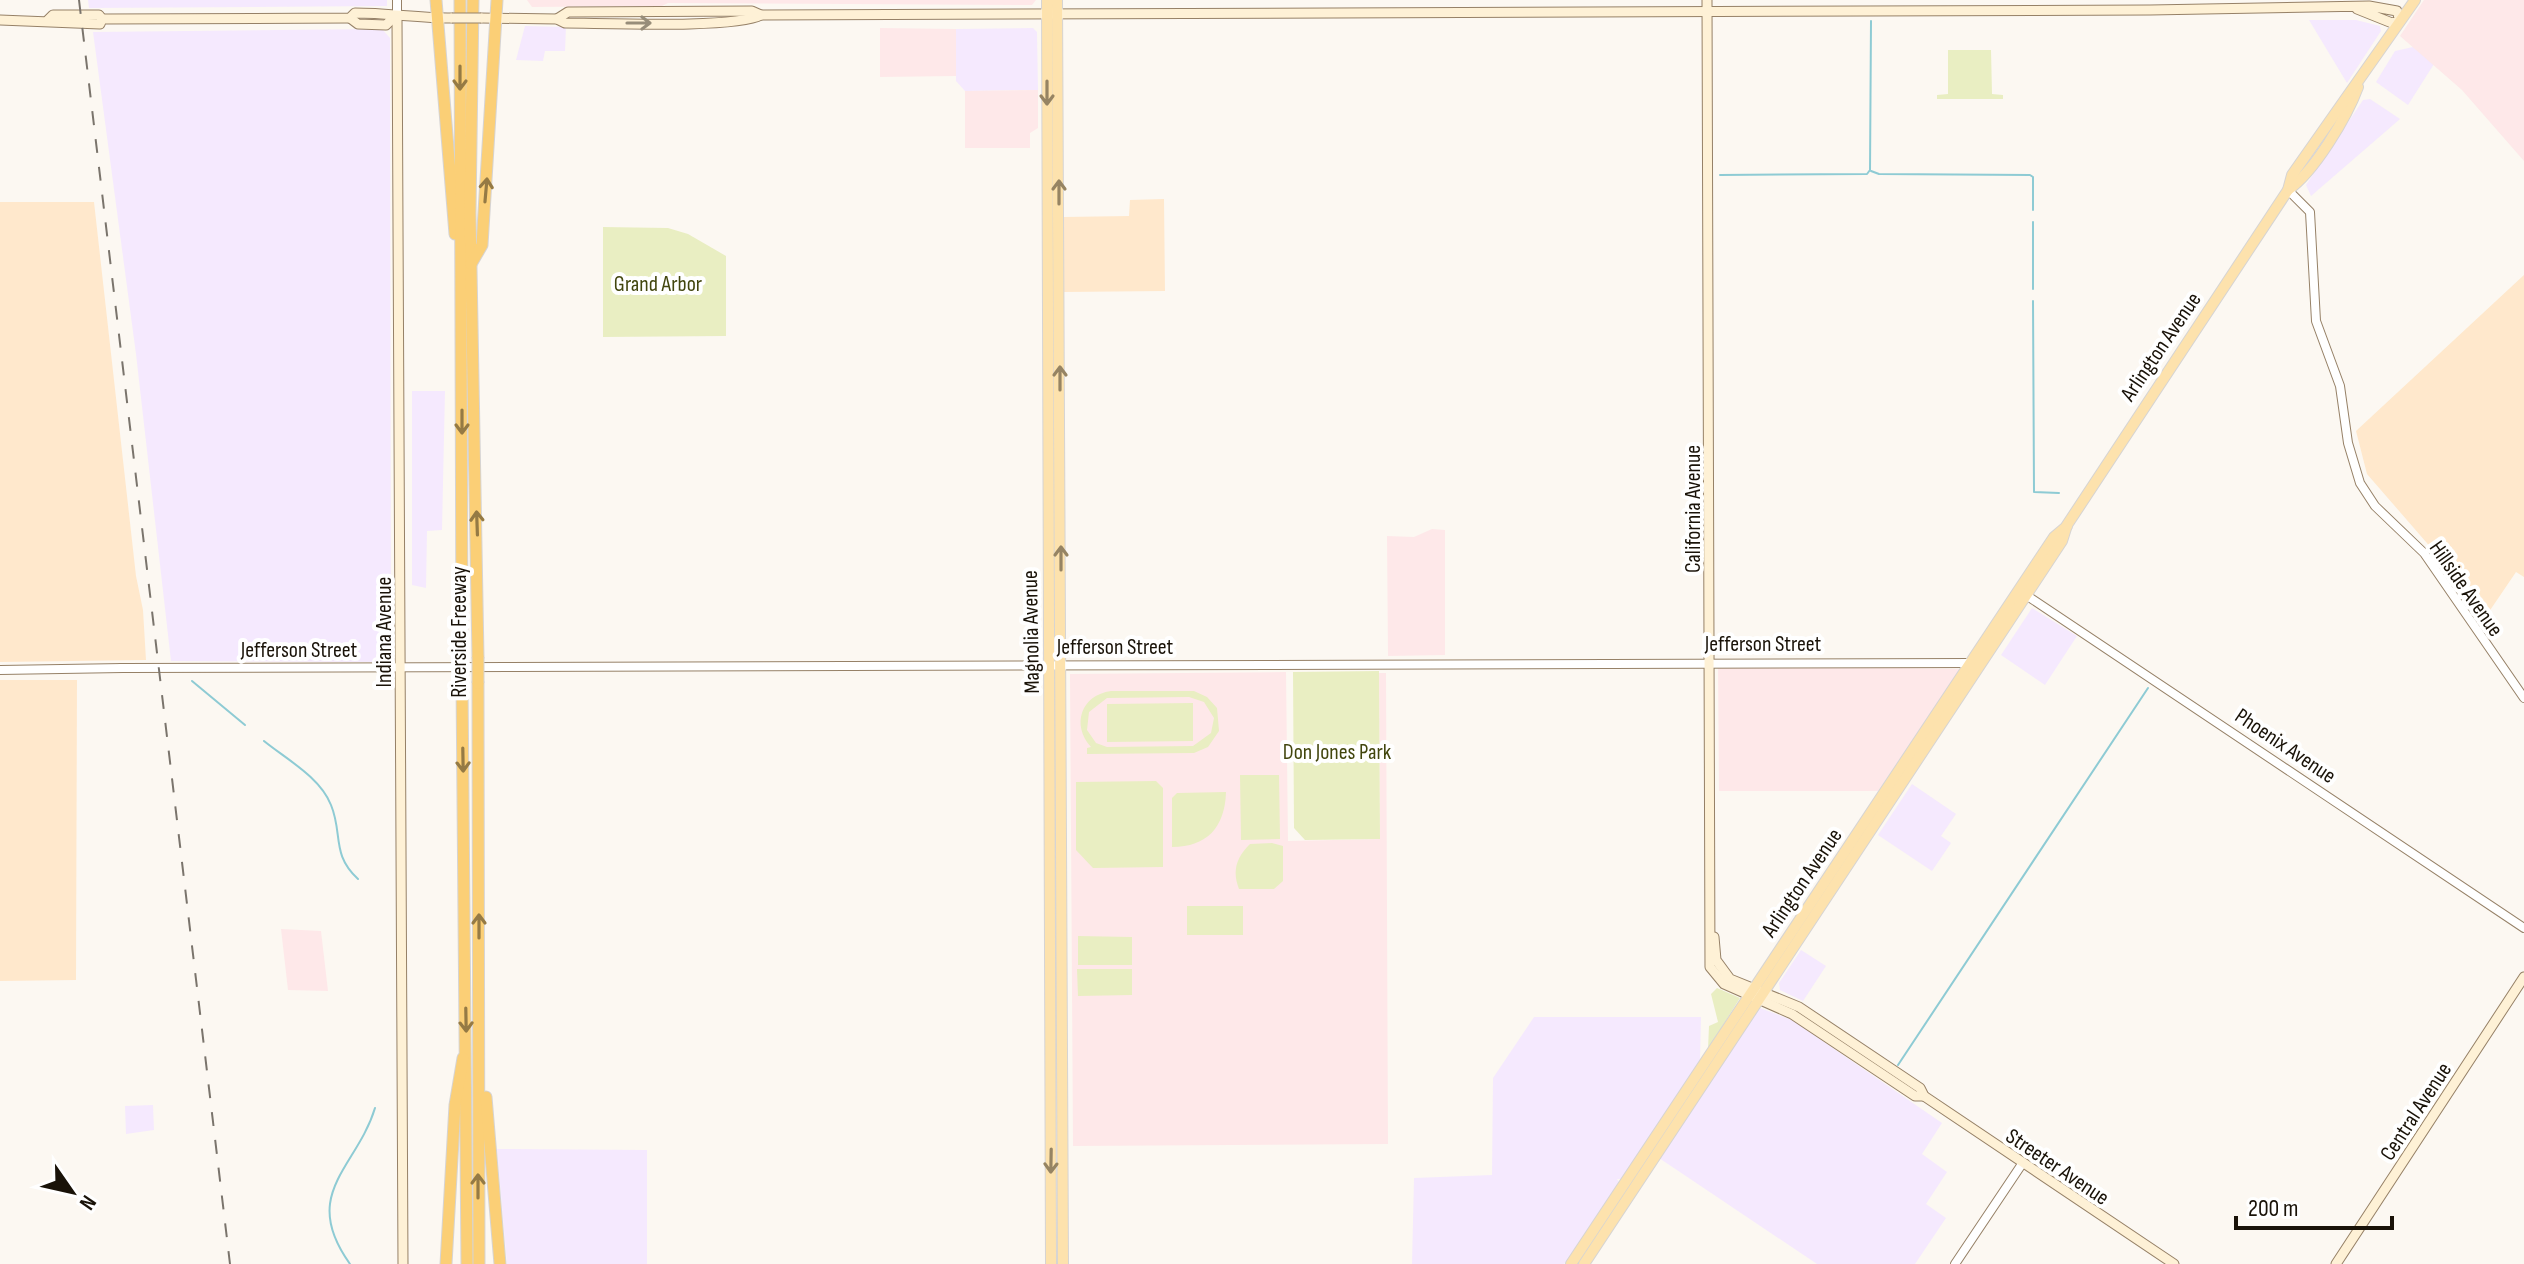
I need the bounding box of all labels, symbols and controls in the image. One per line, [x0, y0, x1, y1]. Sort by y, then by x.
one-way arrow [625, 15, 652, 31]
one-way arrow [452, 64, 468, 91]
one-way arrow [1039, 79, 1055, 106]
one-way arrow [479, 177, 494, 204]
one-way arrow [1051, 179, 1067, 206]
park label: Grand Arbor [614, 271, 702, 298]
street label: Arlington Avenue [2114, 287, 2207, 407]
one-way arrow [1052, 365, 1068, 392]
one-way arrow [454, 408, 470, 435]
street label: California Avenue [1680, 445, 1707, 573]
one-way arrow [470, 510, 485, 537]
street label: Hillside Avenue [2423, 536, 2509, 642]
one-way arrow [1053, 545, 1069, 572]
street label: Riverside Freeway [446, 566, 473, 698]
street label: Magnolia Avenue [1017, 570, 1046, 694]
street label: Indiana Avenue [371, 577, 398, 687]
street label: Jefferson Street [1704, 631, 1822, 658]
street label: Jefferson Street [1056, 634, 1174, 661]
street label: Jefferson Street [240, 637, 358, 664]
street label: Phoenix Avenue [2230, 703, 2341, 790]
park label: Don Jones Park [1283, 739, 1392, 766]
one-way arrow [455, 746, 470, 773]
street label: Arlington Avenue [1755, 823, 1848, 943]
one-way arrow [471, 913, 487, 940]
one-way arrow [458, 1006, 474, 1033]
street label: Central Avenue [2375, 1058, 2458, 1166]
street label: Streeter Avenue [2000, 1123, 2114, 1212]
one-way arrow [1043, 1147, 1059, 1174]
north arrow [32, 1152, 112, 1232]
one-way arrow [471, 1173, 486, 1200]
scale bar [2236, 1180, 2392, 1230]
text: N [73, 1190, 102, 1215]
text: 200 m [2248, 1194, 2299, 1223]

